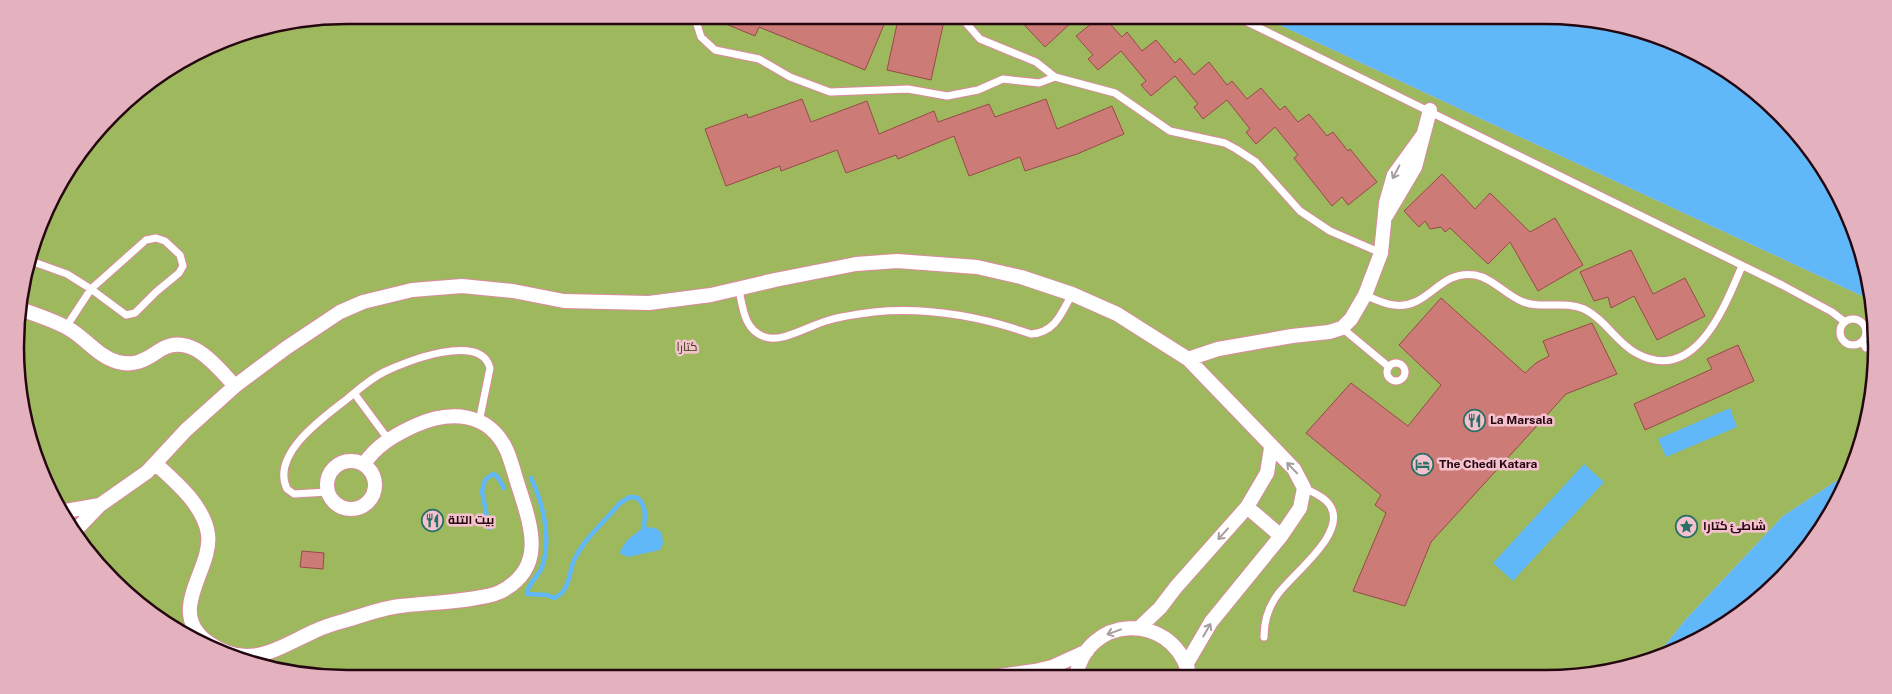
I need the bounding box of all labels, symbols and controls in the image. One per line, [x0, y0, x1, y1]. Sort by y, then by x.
one-way arrow [1391, 165, 1401, 180]
park label: كتارا [677, 340, 697, 354]
restaurant icon: La Marsala [1462, 408, 1486, 432]
place label: La Marsala [1490, 413, 1553, 427]
hotel icon: The Chedi Katara [1411, 452, 1435, 476]
place label: The Chedi Katara [1439, 457, 1538, 471]
one-way arrow [1286, 462, 1298, 475]
restaurant icon: بيت التلة [420, 508, 444, 532]
place label: بيت التلة [448, 513, 494, 527]
place icon: شاطئ كتارا [1675, 514, 1699, 538]
place label: شاطئ كتارا [1703, 519, 1766, 534]
one-way arrow [1217, 527, 1229, 540]
one-way arrow [1202, 623, 1212, 637]
one-way arrow [1106, 628, 1122, 637]

